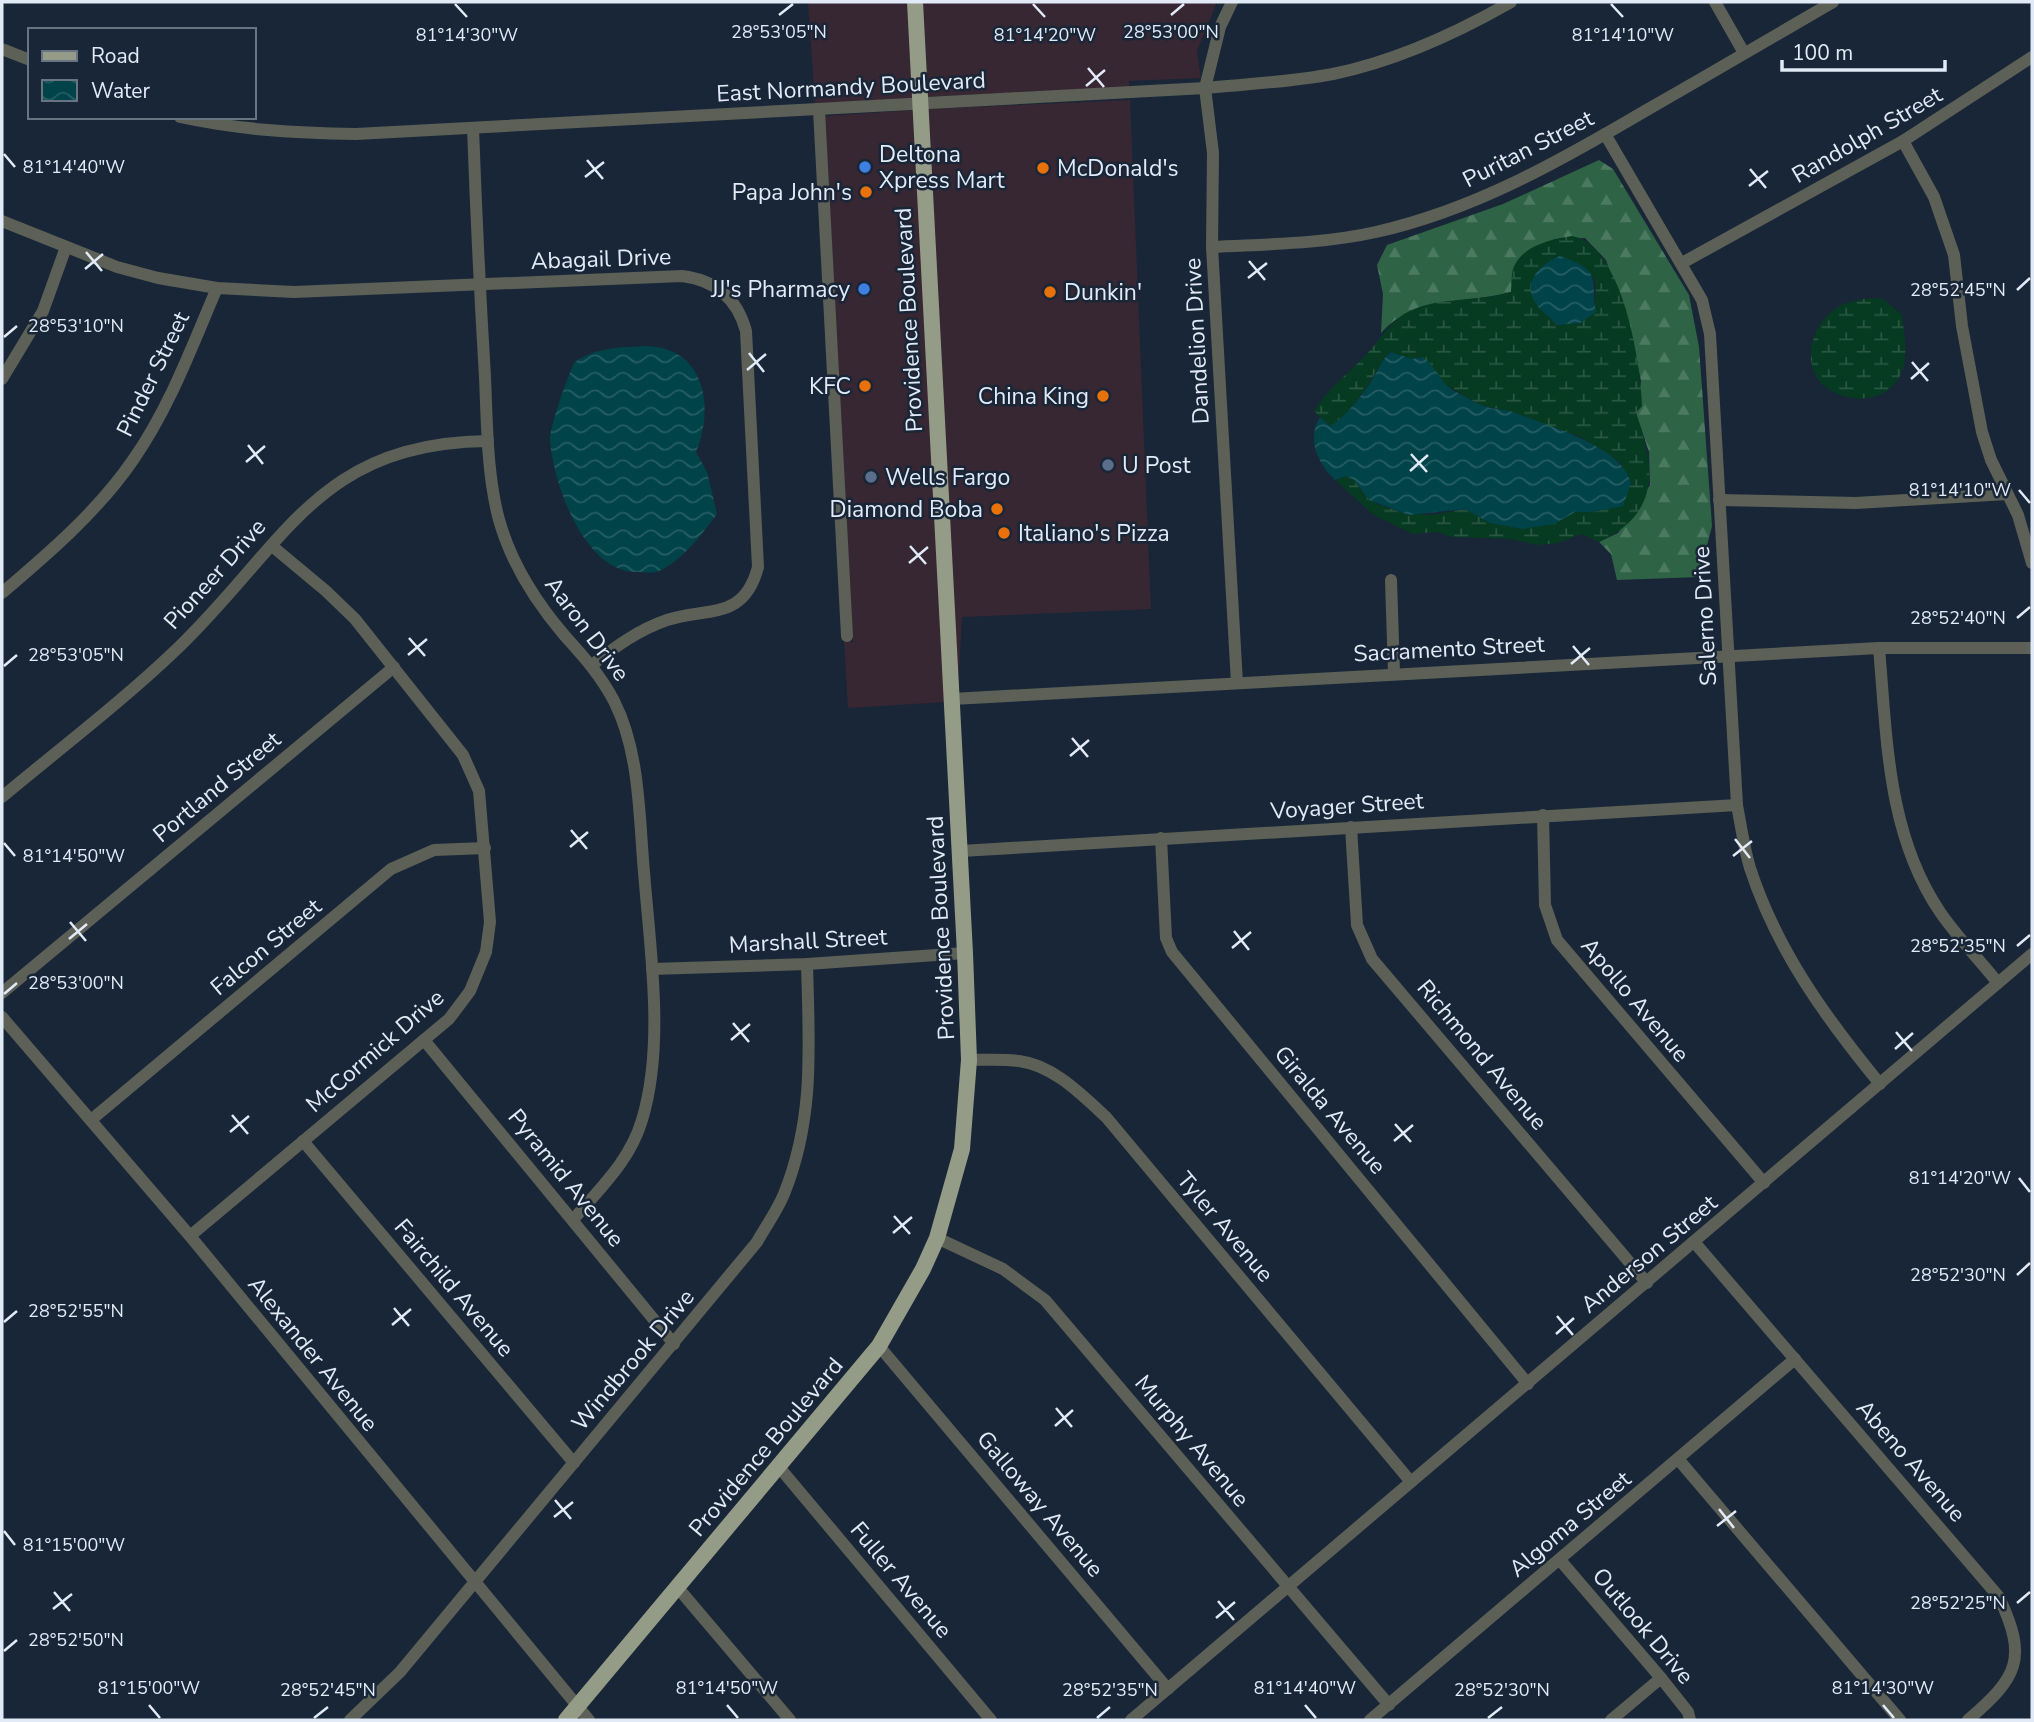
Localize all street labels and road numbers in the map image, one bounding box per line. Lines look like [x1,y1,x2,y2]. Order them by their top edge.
street label: East Normandy Boulevard [715,64,987,110]
street label: Randolph Street [1786,79,1949,191]
street label: Puritan Street [1457,102,1600,195]
street label: Providence Boulevard [888,207,930,433]
street label: Abagail Drive [530,241,672,277]
street label: Dandelion Drive [1177,257,1217,425]
street label: Pinder Street [109,305,197,442]
street label: Pioneer Drive [157,512,273,636]
street label: Salerno Drive [1686,545,1724,687]
street label: Aaron Drive [538,570,636,688]
street label: Sacramento Street [1352,628,1546,669]
street label: Portland Street [147,724,288,850]
street label: Voyager Street [1268,785,1426,827]
street label: Providence Boulevard [920,815,962,1041]
street label: Falcon Street [204,891,329,1003]
street label: Marshall Street [728,921,889,961]
street label: Apollo Avenue [1574,931,1696,1069]
street label: Richmond Avenue [1410,973,1554,1137]
street label: McCormick Drive [299,982,451,1120]
street label: Giralda Avenue [1267,1039,1393,1181]
street label: Pyramid Avenue [501,1102,631,1254]
street label: Tyler Avenue [1170,1165,1280,1289]
street label: Anderson Street [1574,1187,1724,1320]
street label: Fairchild Avenue [387,1213,521,1363]
street label: Alexander Avenue [241,1270,385,1438]
street label: Windbrook Drive [565,1283,701,1437]
street label: Providence Boulevard [682,1351,850,1543]
street label: Murphy Avenue [1128,1369,1256,1513]
street label: Abeno Avenue [1849,1393,1973,1529]
street label: Galloway Avenue [970,1424,1110,1584]
street label: Algoma Street [1502,1463,1638,1584]
street label: Fuller Avenue [843,1515,959,1645]
street label: Outlook Drive [1585,1561,1701,1691]

